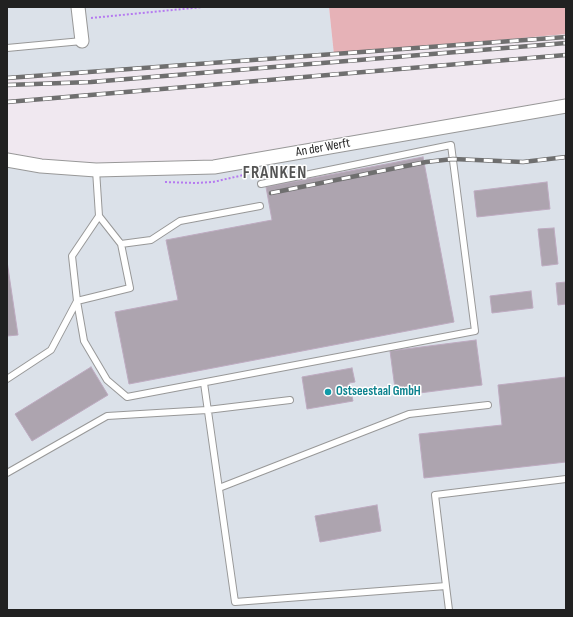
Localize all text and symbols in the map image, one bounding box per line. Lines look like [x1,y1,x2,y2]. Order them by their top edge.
street label: An der Werft [295,136,351,160]
district label: FRANKEN [243,164,307,184]
place label: Ostseestaal GmbH [336,384,421,400]
marker: Ostseestaal GmbH [323,387,333,397]

